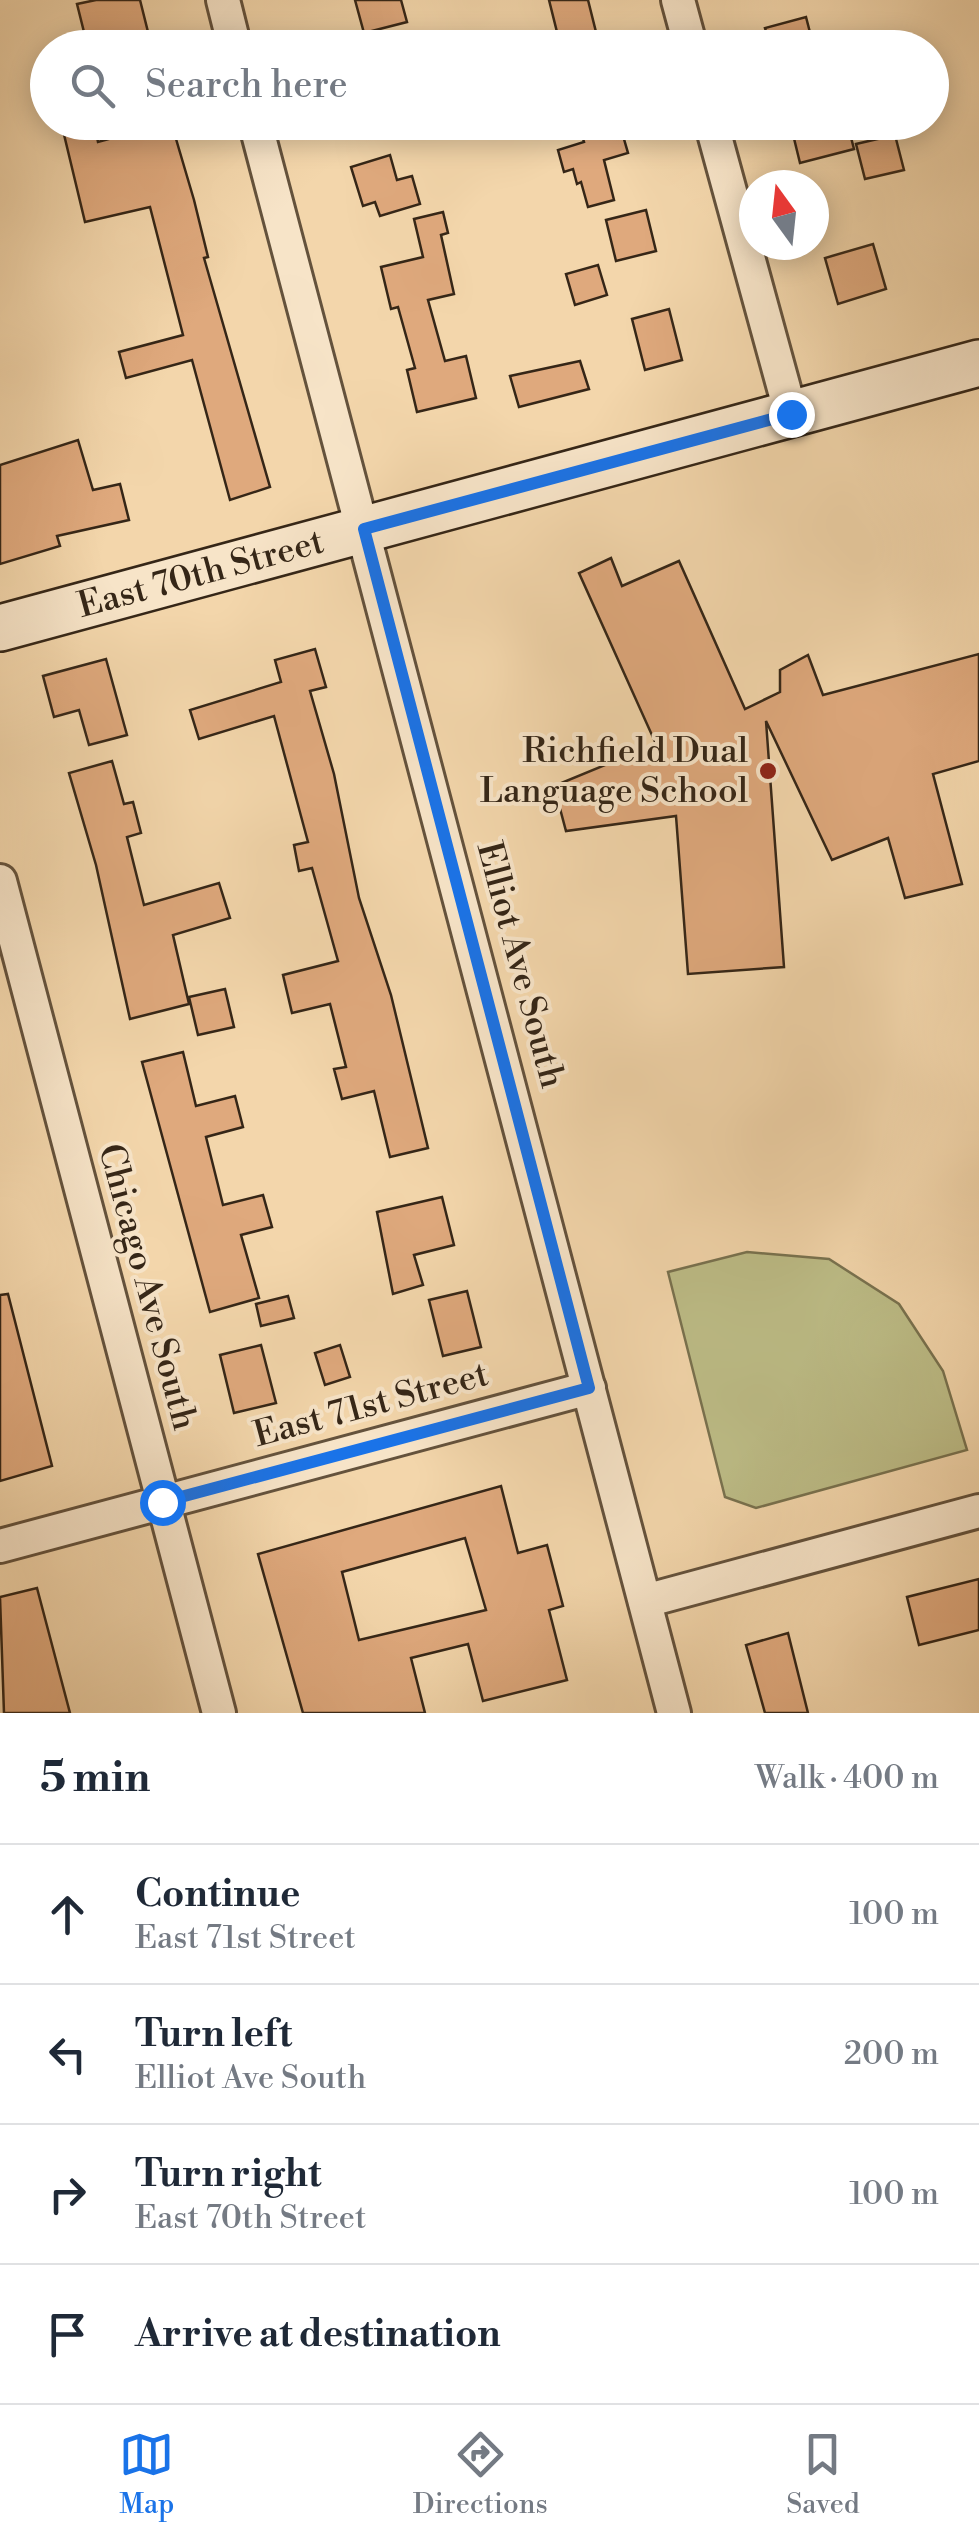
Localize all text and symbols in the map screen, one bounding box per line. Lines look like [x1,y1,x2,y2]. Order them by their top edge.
search box [30,30,949,140]
icon: search [65,58,120,113]
text: Search here [145,62,348,109]
north arrow [739,170,829,260]
route end [769,392,815,438]
street label: East 70th Street [73,520,329,627]
place label: Richfield Dual Language School [480,730,748,813]
marker: Richfield Dual Language School [757,760,779,782]
street label: Elliot Ave South [467,837,574,1093]
street label: Chicago Ave South [88,1139,206,1435]
street label: East 71st Street [249,1353,493,1457]
route start [140,1480,186,1526]
text: 5 min [40,1752,150,1805]
text: Walk · 400 m [755,1758,939,1798]
text: Continue [135,1871,300,1918]
icon: ahead [40,1887,95,1942]
text: 100 m [849,1894,939,1934]
text: East 71st Street [135,1918,356,1958]
text: Turn left [135,2011,292,2058]
icon: left [40,2027,95,2082]
text: 200 m [844,2034,939,2074]
text: Elliot Ave South [135,2058,366,2098]
text: Turn right [135,2151,321,2198]
icon: right [40,2167,95,2222]
text: 100 m [849,2174,939,2214]
text: East 70th Street [135,2198,366,2238]
icon: arrive [40,2307,95,2362]
text: Arrive at destination [135,2311,501,2358]
tab: Map [119,2427,174,2522]
tab: Directions [413,2427,548,2522]
tab: Saved [786,2427,860,2522]

